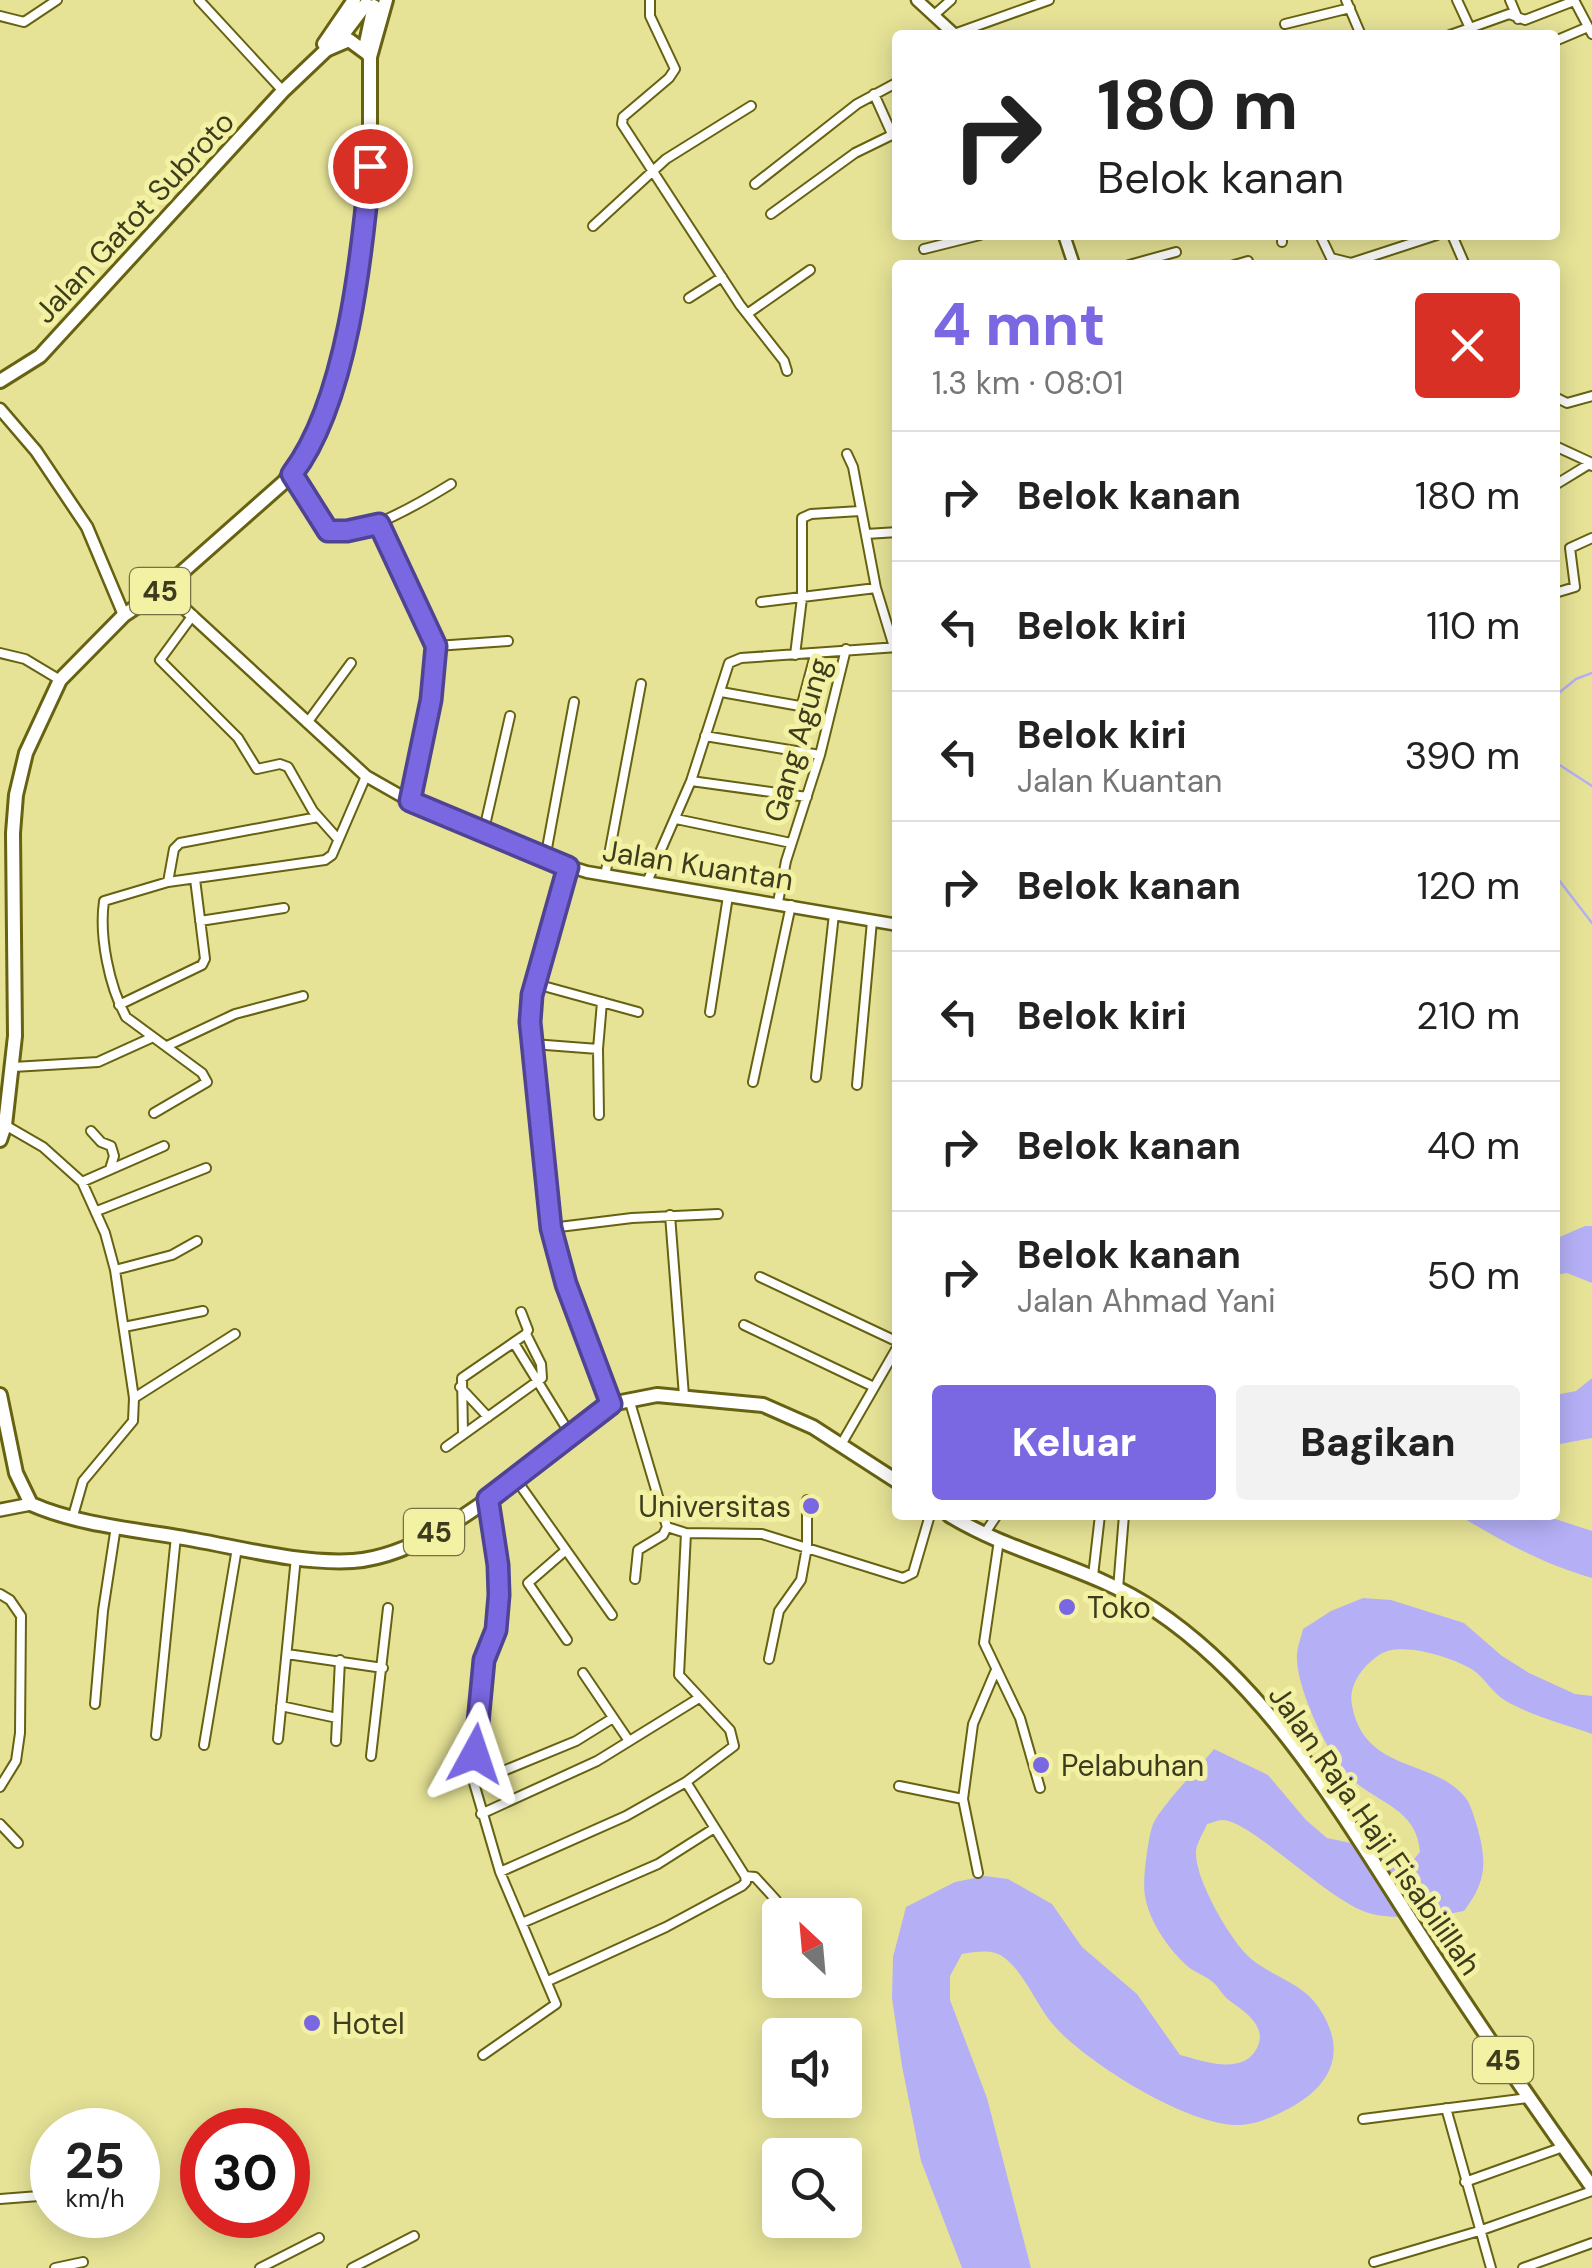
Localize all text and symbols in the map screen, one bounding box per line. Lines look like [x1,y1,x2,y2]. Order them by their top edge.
text: 180 m [1097,60,1298,151]
icon: right [932,70,1062,200]
street label: Jalan Gatot Subroto [25,103,243,331]
pin [328,124,413,209]
icon: arrive [343,139,398,194]
text: Belok kanan [1097,148,1344,207]
text: 4 mnt [932,285,1105,364]
button: close [1415,293,1520,398]
text: 1.3 km · 08:01 [932,362,1123,404]
icon: right [932,469,987,524]
text: Belok kanan [1017,471,1241,521]
text: 180 m [1415,471,1520,521]
road number: 45 [130,568,190,614]
icon: left [932,599,987,654]
text: Belok kiri [1017,601,1187,651]
text: 110 m [1426,601,1520,651]
street label: Gang Agung [755,653,839,827]
text: Belok kiri [1017,710,1187,760]
icon: left [932,729,987,784]
text: 390 m [1405,731,1520,781]
text: Jalan Kuantan [1017,760,1222,802]
street label: Jalan Kuantan [600,831,796,899]
icon: right [932,859,987,914]
text: Belok kanan [1017,861,1241,911]
text: 120 m [1417,861,1520,911]
icon: left [932,989,987,1044]
text: Belok kiri [1017,991,1187,1041]
text: 210 m [1416,991,1520,1041]
icon: right [932,1119,987,1174]
text: Belok kanan [1017,1121,1241,1171]
text: 40 m [1427,1121,1520,1171]
text: Belok kanan [1017,1230,1241,1280]
icon: right [932,1249,987,1304]
text: 50 m [1427,1251,1520,1301]
text: Jalan Ahmad Yani [1017,1280,1276,1322]
button: Keluar [932,1385,1216,1500]
button: Bagikan [1236,1385,1520,1500]
place label: Universitas [638,1487,791,1526]
marker: Universitas [800,1495,822,1517]
road number: 45 [404,1509,464,1555]
place label: Toko [1087,1588,1151,1627]
marker: Toko [1056,1596,1078,1618]
street label: Jalan Raja Haji Fisabilillah [1260,1677,1490,1983]
position arrow [423,1702,527,1806]
place label: Pelabuhan [1061,1746,1204,1785]
marker: Pelabuhan [1030,1754,1052,1776]
north arrow [762,1898,862,1998]
map controls [762,1898,862,2238]
place label: Hotel [332,2004,405,2043]
marker: Hotel [301,2012,323,2034]
button: sound [762,2018,862,2118]
road number: 45 [1473,2037,1533,2083]
speed limit sign: 30 [180,2108,310,2238]
text: 25 [65,2128,125,2194]
button: search [762,2138,862,2238]
text: km/h [65,2182,125,2215]

